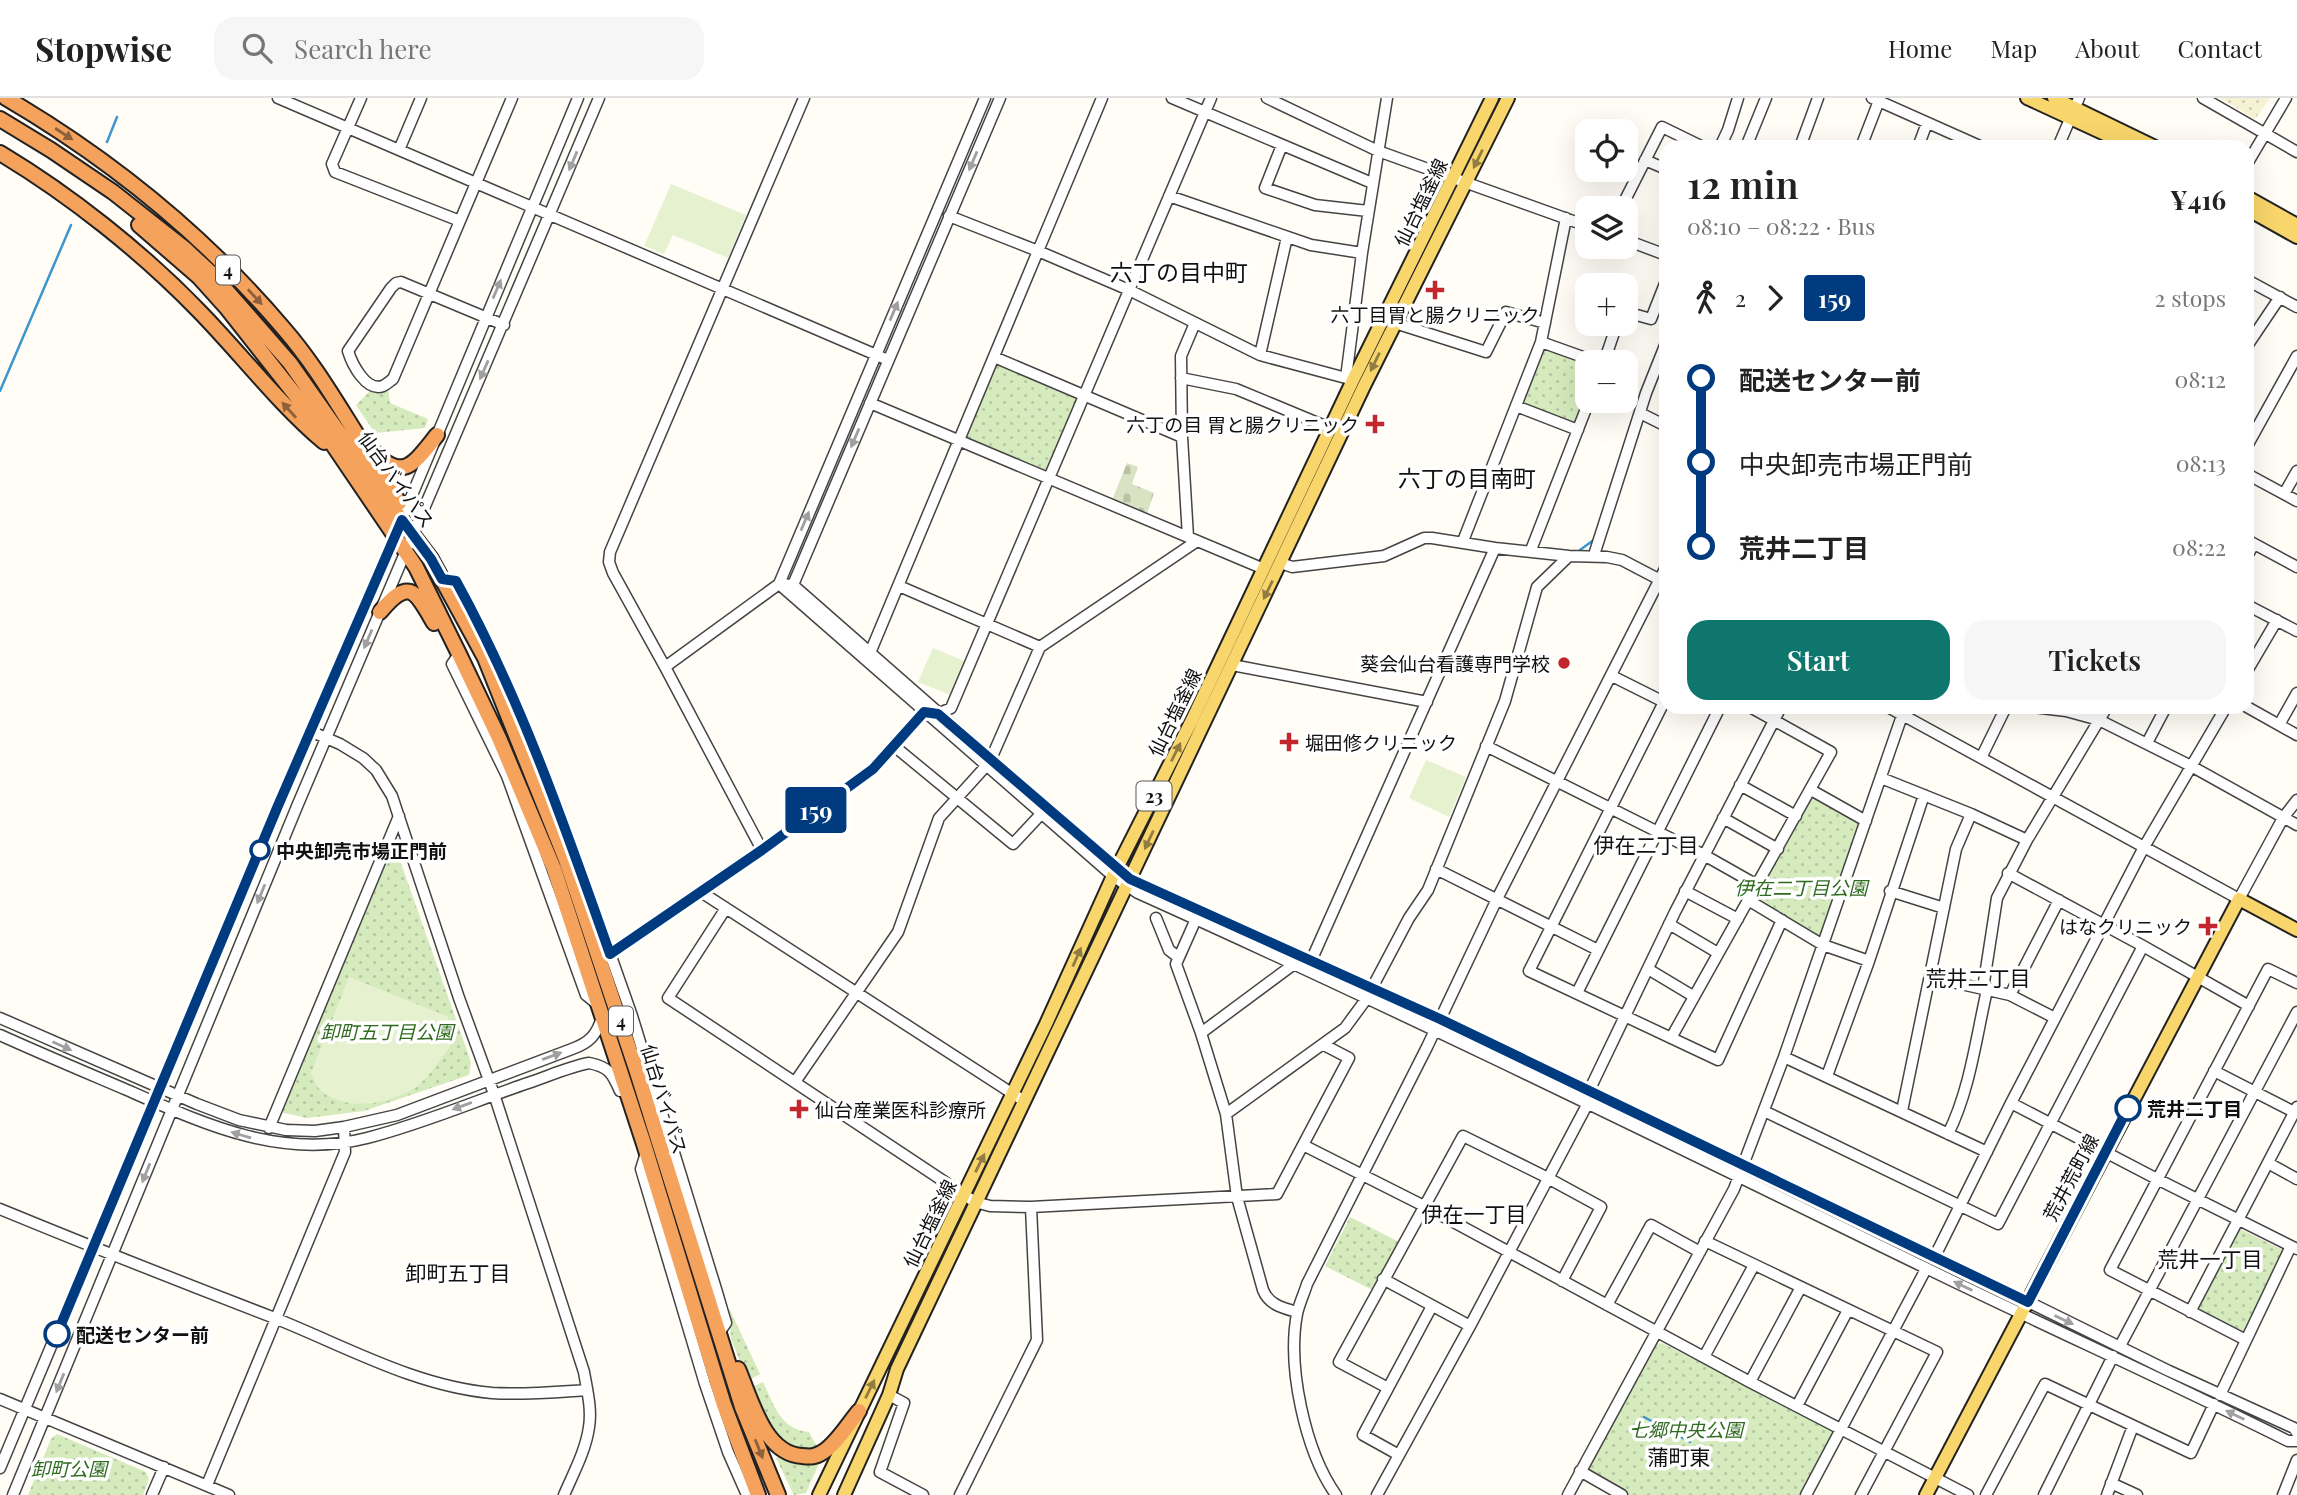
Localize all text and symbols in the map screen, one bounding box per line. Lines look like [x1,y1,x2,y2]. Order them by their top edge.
search box [214,17,704,80]
text: Stopwise [35,26,172,70]
icon: search [238,29,276,67]
text: Search here [294,31,432,66]
text: Home [1888,32,1952,64]
text: Map [1990,32,2037,64]
text: About [2075,32,2139,64]
text: Contact [2177,32,2262,64]
map controls [1575,119,1638,413]
button: locate [1575,119,1638,182]
one-way arrow [55,127,73,141]
one-way arrow [1473,149,1484,169]
one-way arrow [567,151,578,172]
one-way arrow [967,151,979,171]
street label: 仙台塩釜線 [1387,154,1453,250]
text: 12 min [1687,158,1799,209]
text: ¥416 [2170,182,2226,217]
button: layers [1575,196,1638,259]
text: 08:10 – 08:22 · Bus [1687,210,1875,241]
road number: 4 [216,256,240,285]
district label: 六丁の目中町 [1110,256,1248,287]
button: + [1575,273,1638,336]
one-way arrow [491,279,503,299]
icon: walk [1687,279,1725,317]
icon: forward [1756,279,1794,317]
marker: 六丁目胃と腸クリニック [1425,280,1445,300]
text: 2 [1735,282,1746,313]
text: 159 [1818,282,1851,314]
text: 2 stops [2155,282,2226,313]
one-way arrow [247,288,263,305]
one-way arrow [889,301,900,322]
place label: 六丁目胃と腸クリニック [1330,301,1540,327]
button: − [1575,350,1638,413]
one-way arrow [1370,352,1381,372]
one-way arrow [478,360,490,380]
text: 配送センター前 [1739,362,1921,397]
text: 08:12 [2175,363,2226,394]
one-way arrow [282,402,298,419]
place label: 六丁の目 胃と腸クリニック [1126,411,1359,437]
marker: 六丁の目 胃と腸クリニック [1365,414,1385,434]
street label: 仙台バイパス [353,425,441,533]
one-way arrow [849,427,860,448]
text: 中央卸売市場正門前 [1739,446,1973,481]
text: 08:13 [2176,447,2226,478]
district label: 六丁の目南町 [1398,462,1536,493]
one-way arrow [800,510,811,531]
text: 荒井二丁目 [1739,530,1869,565]
text: 08:22 [2172,531,2226,562]
one-way arrow [1262,580,1274,600]
button: Start [1687,620,1950,700]
button: Tickets [1964,620,2226,700]
one-way arrow [363,629,374,650]
place label: 葵会仙台看護専門学校 [1360,650,1550,676]
marker: 葵会仙台看護専門学校 [1556,655,1572,671]
street label: 仙台塩釜線 [1141,664,1207,760]
place label: 堀田修クリニック [1305,729,1457,755]
marker: 堀田修クリニック [1279,732,1299,752]
one-way arrow [1170,742,1181,762]
road number: 23 [1136,782,1172,810]
line badge: 159 [776,787,856,833]
text: 159 [799,794,833,826]
one-way arrow [1143,829,1154,850]
district label: 伊在二丁目 [1594,830,1699,858]
place label: 中央卸売市場正門前 [276,837,447,863]
marker: 中央卸売市場正門前 [250,840,270,860]
park label: 伊在二丁目公園 [1734,874,1870,900]
one-way arrow [255,884,267,904]
place label: はなクリニック [2059,913,2192,939]
marker: はなクリニック [2198,916,2218,936]
one-way arrow [1071,947,1083,967]
district label: 荒井二丁目 [1926,963,2031,991]
road number: 4 [609,1006,633,1036]
park label: 卸町五丁目公園 [320,1018,456,1044]
one-way arrow [52,1040,72,1052]
street label: 仙台バイパス [636,1041,694,1157]
one-way arrow [542,1051,563,1062]
marker: 荒井二丁目 [2115,1095,2141,1121]
place label: 荒井二丁目 [2147,1095,2242,1121]
place label: 仙台産業医科診療所 [815,1096,986,1122]
marker: 仙台産業医科診療所 [789,1099,809,1119]
one-way arrow [452,1100,473,1111]
one-way arrow [230,1129,252,1140]
street label: 荒井荒町線 [2036,1129,2104,1225]
one-way arrow [974,1153,985,1173]
one-way arrow [141,1163,152,1184]
street label: 仙台塩釜線 [896,1175,962,1271]
district label: 伊在一丁目 [1422,1199,1527,1227]
district label: 荒井一丁目 [2158,1244,2263,1272]
district label: 卸町五丁目 [406,1258,511,1286]
one-way arrow [1953,1281,1973,1292]
one-way arrow [2053,1314,2074,1325]
marker: 配送センター前 [44,1321,70,1347]
place label: 配送センター前 [76,1321,209,1347]
one-way arrow [54,1373,65,1394]
one-way arrow [864,1379,875,1399]
one-way arrow [2225,1409,2245,1420]
park label: 七郷中央公園 [1629,1416,1746,1442]
one-way arrow [754,1439,765,1460]
district label: 蒲町東 [1648,1442,1711,1470]
park label: 卸町公園 [31,1455,110,1481]

